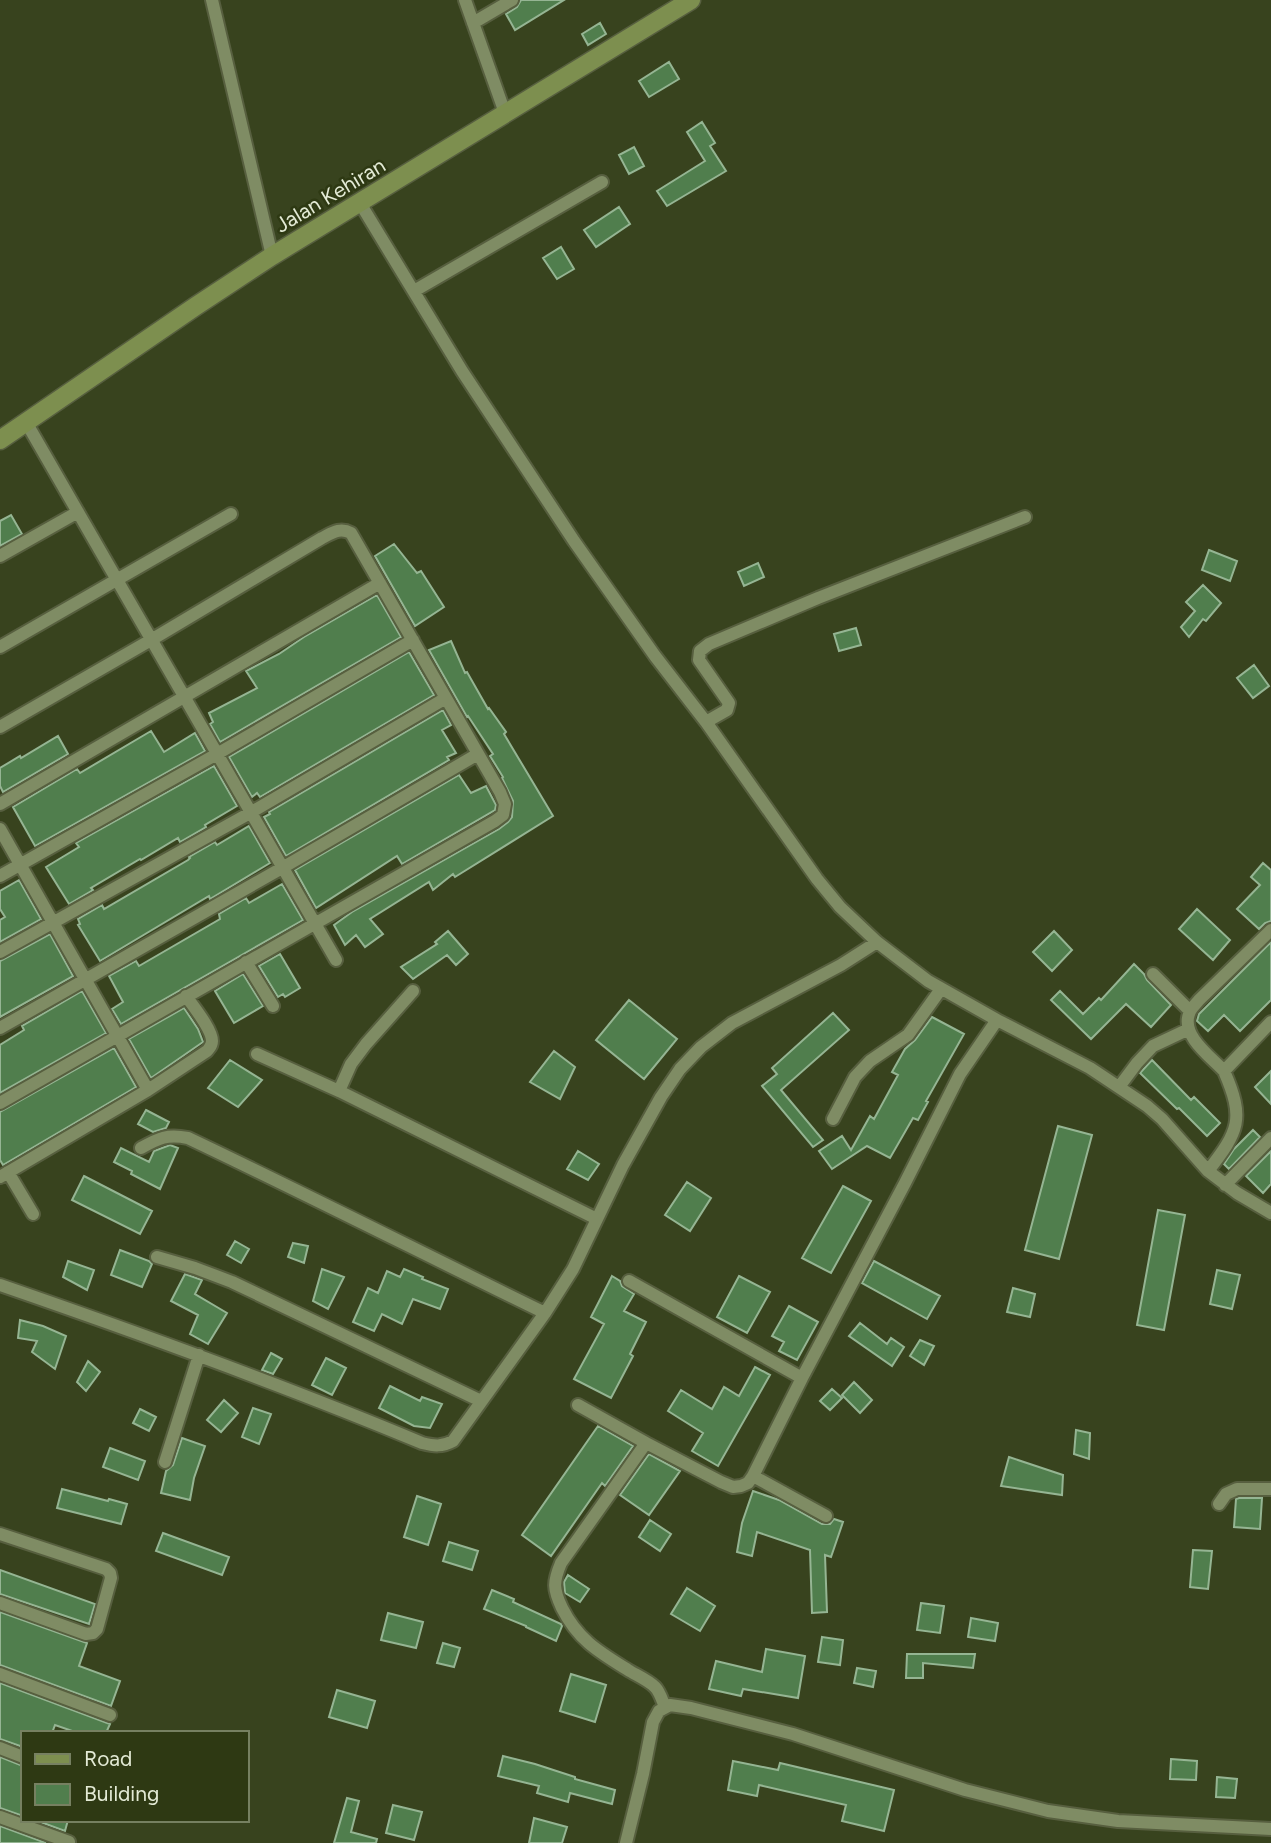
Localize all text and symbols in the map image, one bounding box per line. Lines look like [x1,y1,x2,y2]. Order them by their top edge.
street label: Jalan Kehiran [270,152,390,238]
legend [21,1731,248,1822]
text: Road [84,1746,132,1771]
text: Building [84,1781,159,1806]

